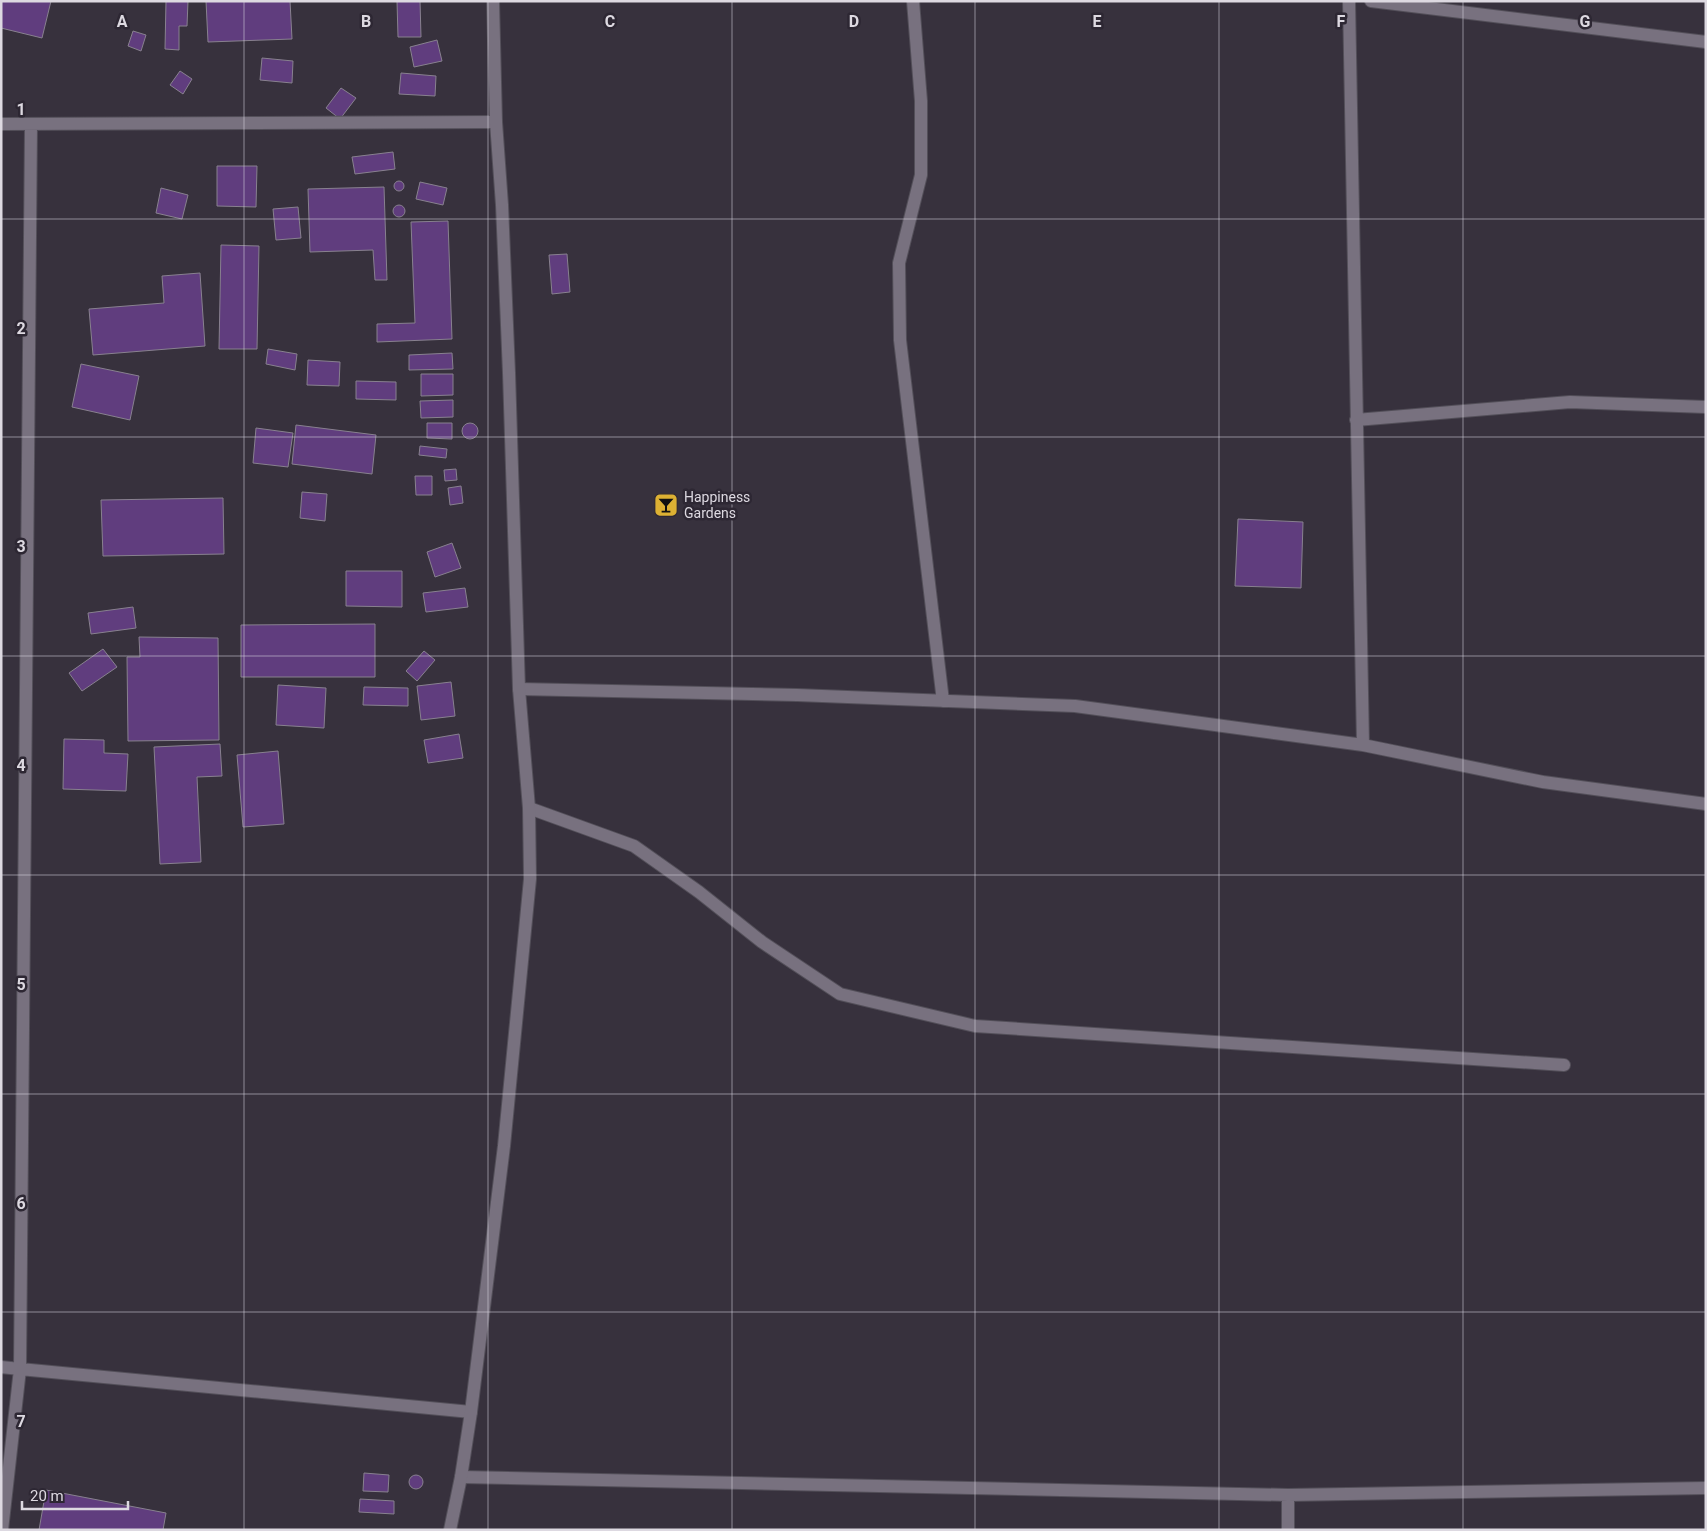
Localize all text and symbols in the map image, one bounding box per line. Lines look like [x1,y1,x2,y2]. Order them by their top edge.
text: A [117,12,128,31]
text: B [361,12,371,31]
text: C [605,12,615,31]
text: D [849,12,859,31]
text: E [1093,12,1102,31]
text: F [1337,12,1346,31]
text: G [1580,12,1591,31]
text: 1 [16,100,26,119]
text: 2 [16,319,26,338]
place label: Happiness Gardens [684,489,750,521]
bar icon: Happiness Gardens [653,492,679,518]
text: 3 [16,537,26,556]
text: 4 [16,756,26,775]
text: 5 [16,975,26,994]
text: 6 [16,1194,26,1213]
text: 7 [16,1412,26,1431]
scale bar [22,1478,129,1510]
text: 20 m [30,1487,64,1505]

